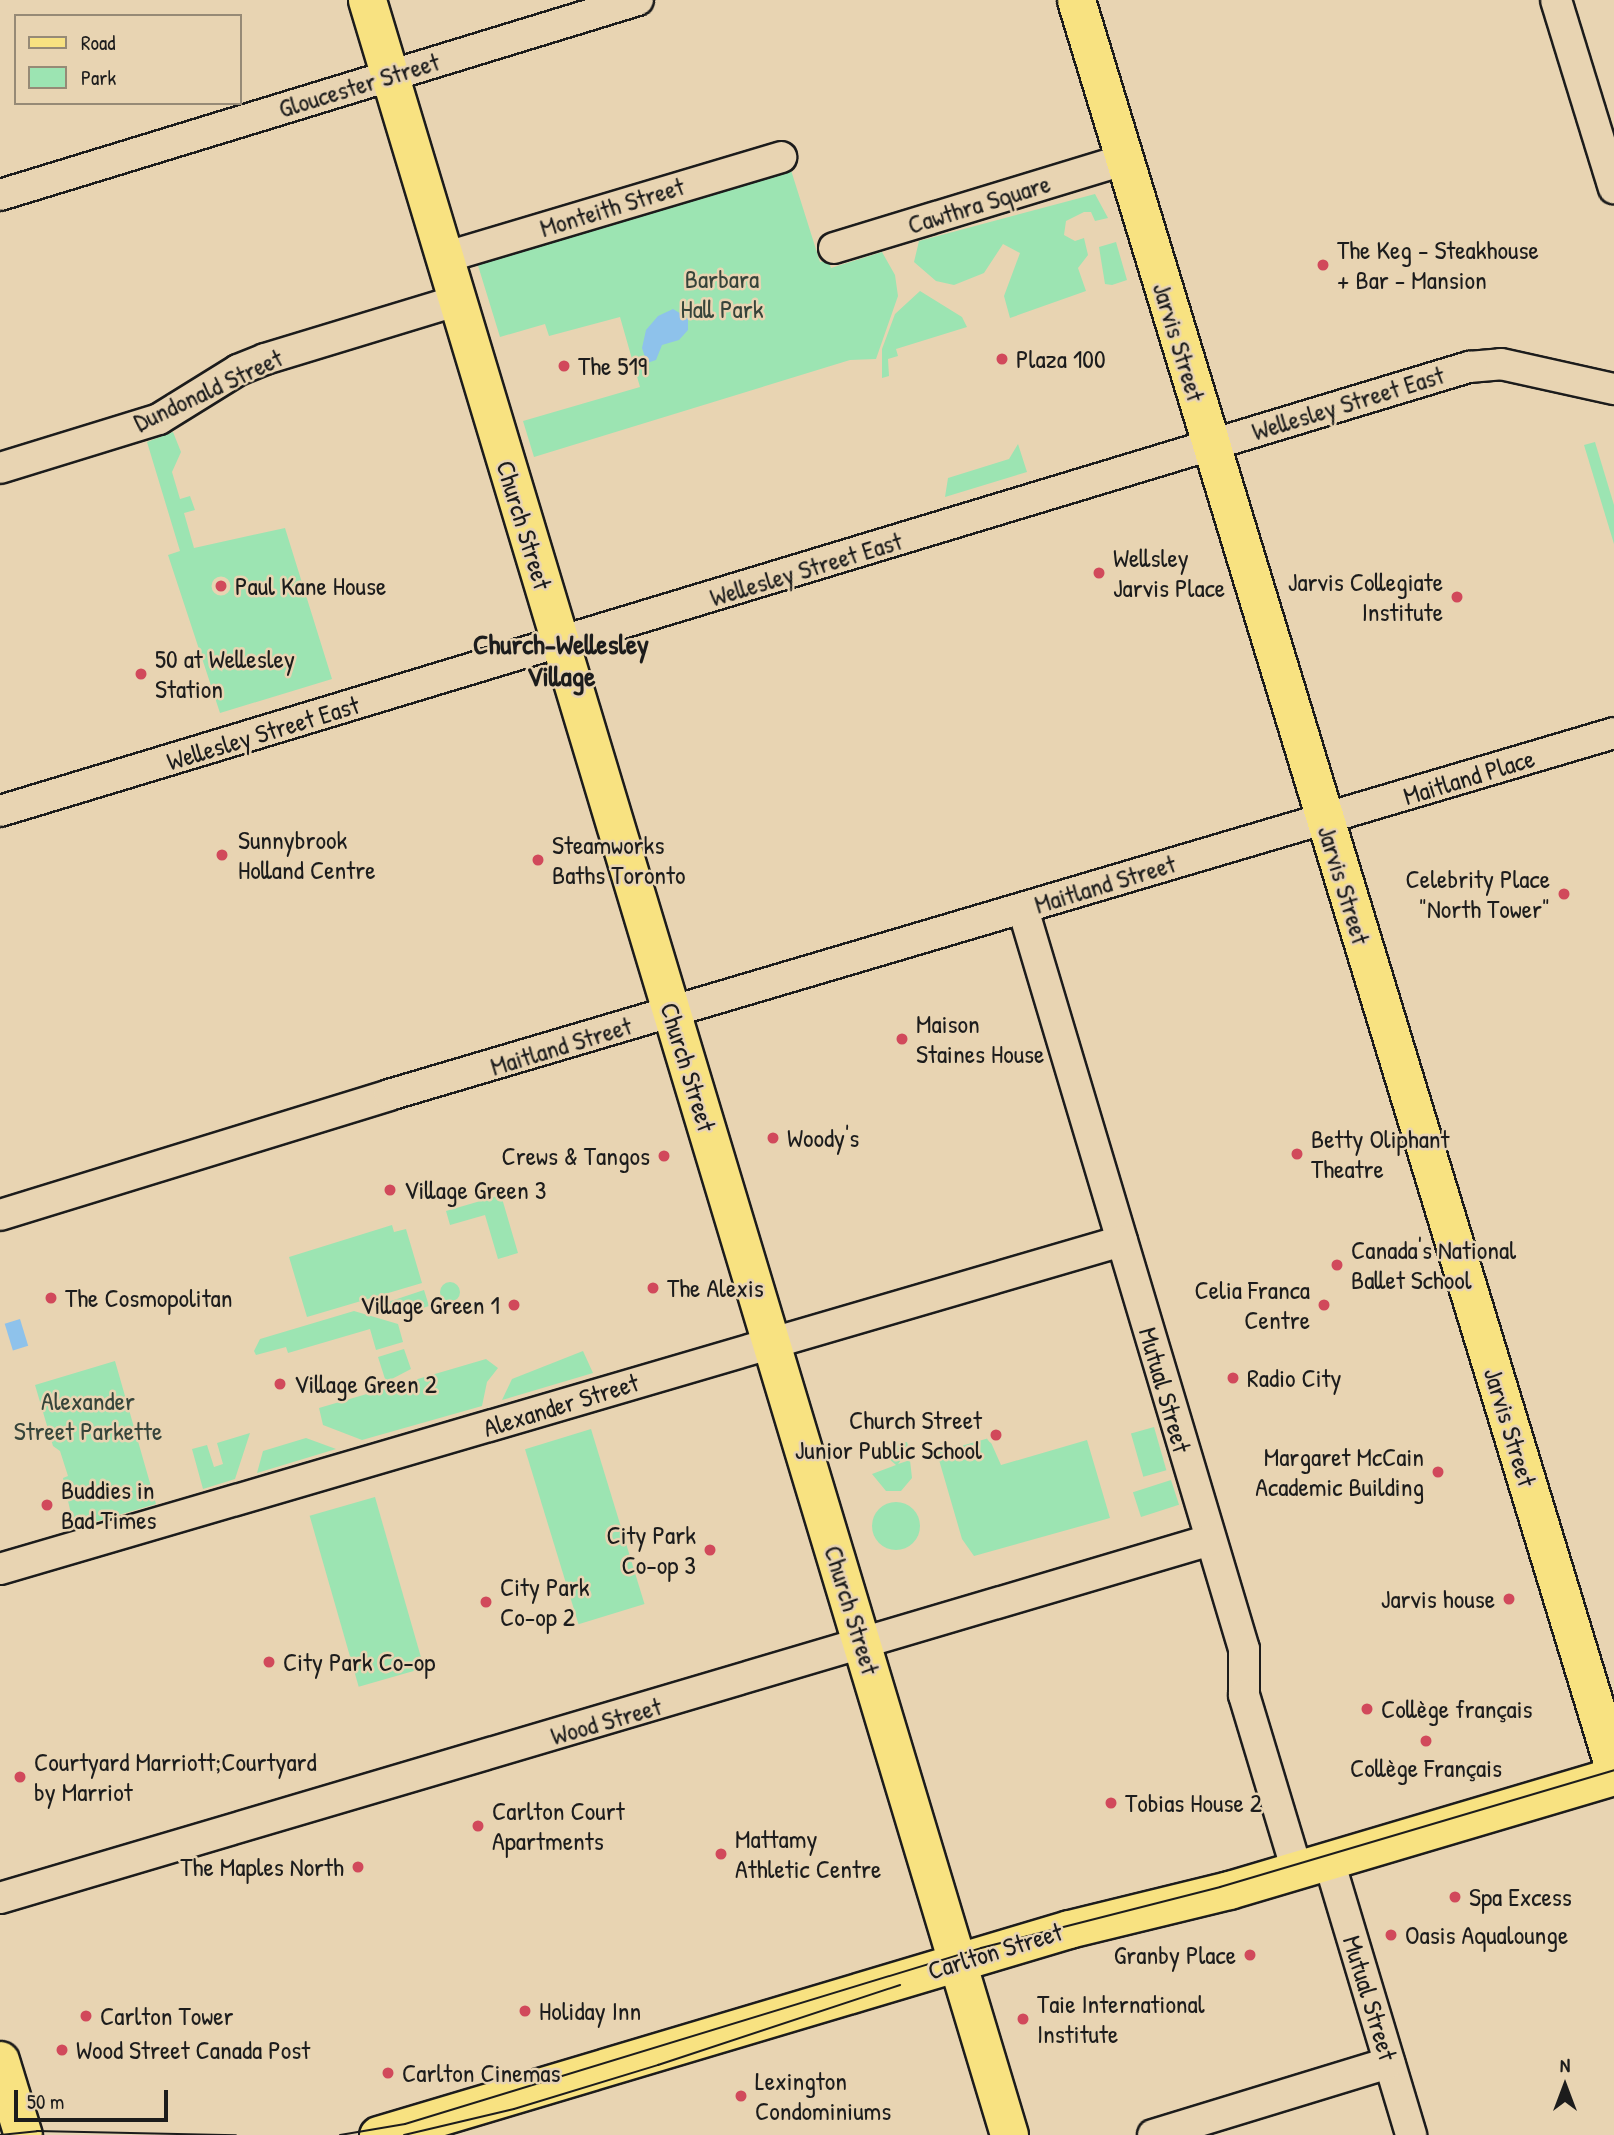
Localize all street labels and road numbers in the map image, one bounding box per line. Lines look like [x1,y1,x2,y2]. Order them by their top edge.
street label: Gloucester Street [275,46,443,124]
street label: Cawthra Square [904,168,1054,240]
street label: Monteith Street [536,170,688,244]
street label: Jarvis Street [1146,279,1212,405]
street label: Dundonald Street [129,342,287,438]
street label: Wellesley Street East [1248,359,1448,447]
street label: Church Street [490,457,558,593]
street label: Wellesley Street East [706,525,906,613]
street label: Wellesley Street East [163,689,363,777]
street label: Maitland Place [1400,742,1538,812]
street label: Jarvis Street [1311,822,1377,948]
street label: Maitland Street [1031,848,1179,920]
street label: Church Street [654,999,722,1135]
street label: Maitland Street [487,1010,635,1082]
street label: Mutual Street [1132,1324,1198,1456]
street label: Jarvis Street [1477,1364,1543,1490]
street label: Alexander Street [480,1367,642,1443]
street label: Church Street [818,1542,886,1678]
street label: Wood Street [547,1690,665,1752]
street label: Carlton Street [924,1916,1066,1986]
street label: Mutual Street [1336,1932,1404,2064]

